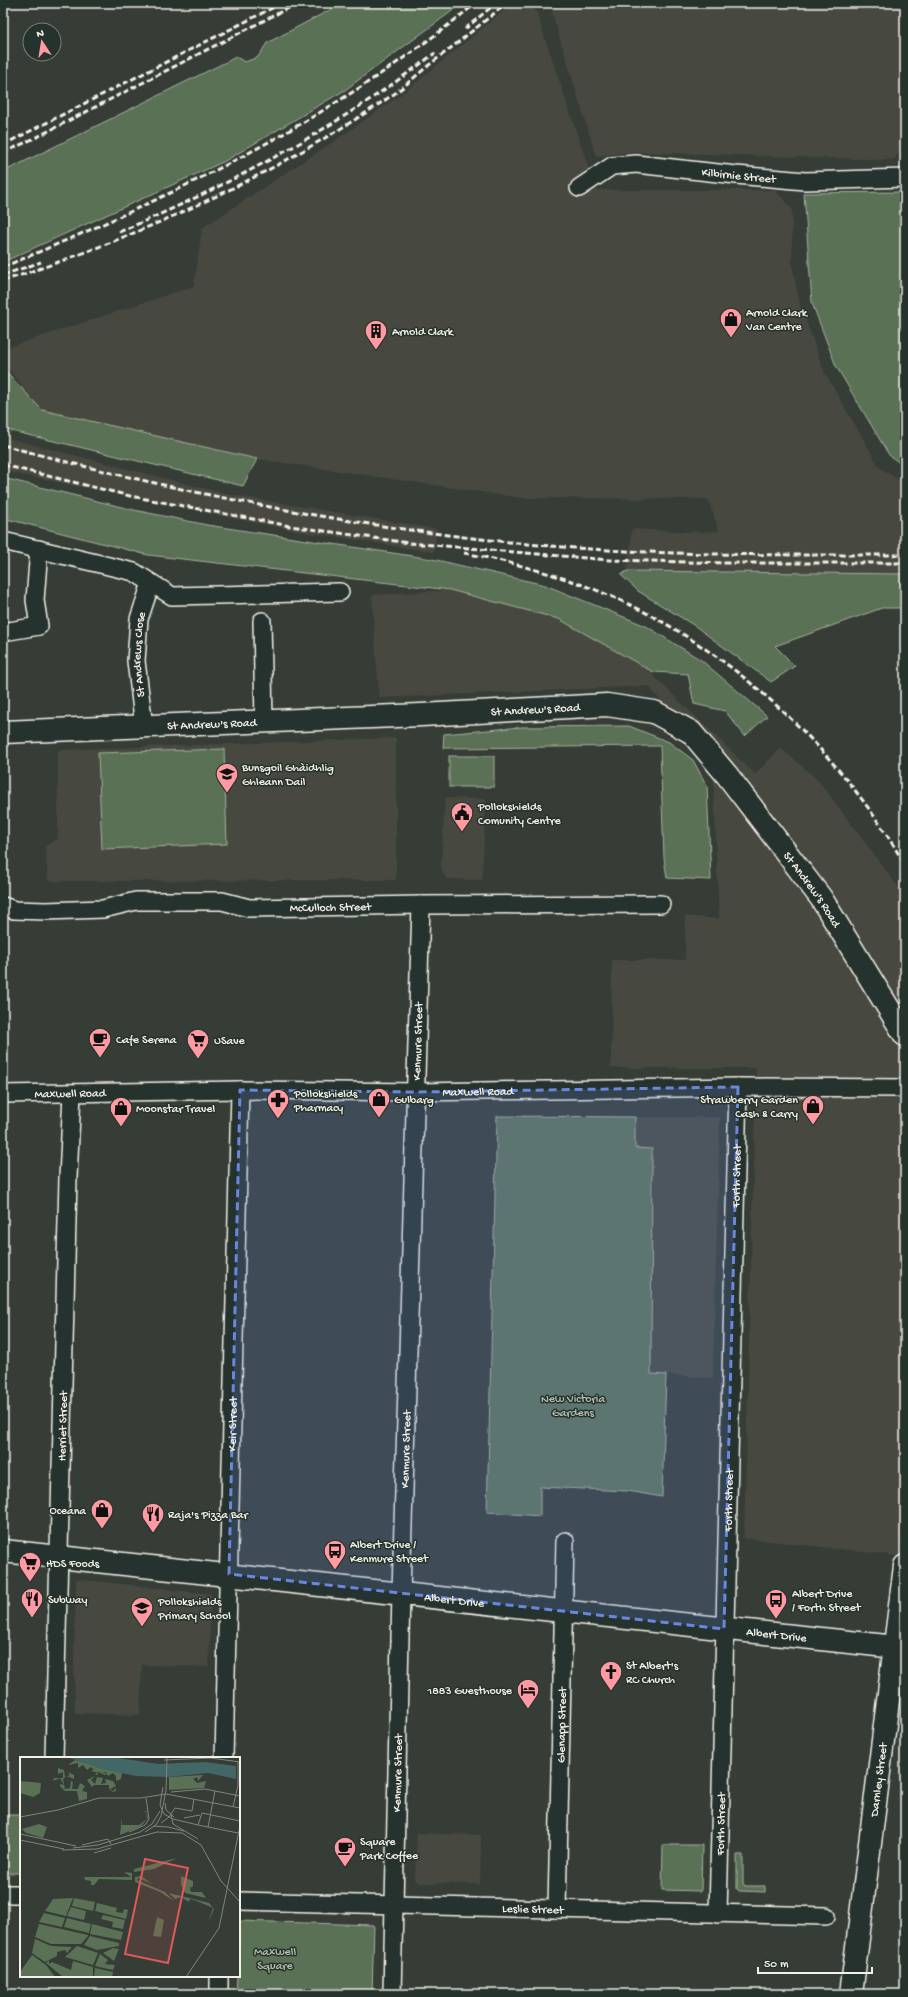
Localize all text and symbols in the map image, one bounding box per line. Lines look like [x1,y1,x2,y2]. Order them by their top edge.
north arrow [22,22,62,62]
text: N [36,28,45,41]
street label: Kilbirnie Street [701,166,777,188]
shop icon: Arnold Clark Van Centre [718,306,744,339]
place label: Arnold Clark Van Centre [745,307,809,335]
building icon: Arnold Clark [363,318,389,351]
place label: Arnold Clark [392,326,455,340]
street label: St Andrews Close [131,610,150,698]
street label: St Andrew's Road [491,701,582,720]
street label: St Andrew's Road [167,717,258,734]
school or university icon: Bunsgoil Ghàidhlig Ghleann Dail [214,761,240,794]
place label: Bunsgoil Ghàidhlig Ghleann Dail [241,762,334,790]
public building icon: Pollokshields Comunity Centre [449,800,475,833]
place label: Pollokshields Comunity Centre [477,801,561,829]
street label: St Andrew's Road [779,850,843,931]
street label: McCulloch Street [290,901,372,916]
street label: Kenmure Street [411,1001,427,1081]
cafe icon: Cafe Serena [87,1026,113,1059]
supermarket icon: USave [185,1027,211,1060]
place label: Cafe Serena [116,1034,177,1048]
place label: USave [214,1035,245,1049]
street label: Maxwell Road [442,1085,515,1101]
shop icon: Gulbarg [366,1086,392,1119]
street label: Maxwell Road [34,1087,107,1102]
pharmacy icon: Pollokshields Pharmacy [265,1087,291,1120]
place label: Pollokshields Pharmacy [293,1088,358,1116]
shop icon: Strawberry Garden Cash & Carry [800,1093,826,1126]
place label: Gulbarg [394,1094,434,1108]
place label: Strawberry Garden Cash & Carry [700,1094,798,1122]
shop icon: Moonstar Travel [108,1095,134,1128]
place label: Moonstar Travel [136,1103,216,1117]
street label: Forth Street [730,1144,746,1209]
street label: Herriet Street [56,1390,72,1461]
park label: New Victoria Gardens [541,1393,605,1421]
street label: Keir Street [226,1396,242,1452]
street label: Kenmure Street [399,1409,415,1488]
street label: Forth Street [722,1467,738,1533]
shop icon: Oceana [89,1497,115,1530]
restaurant icon: Raja's Pizza Bar [140,1501,166,1534]
place label: Oceana [49,1505,86,1519]
place label: Raja's Pizza Bar [168,1509,250,1523]
bus stop icon: Albert Drive / Kenmure Street [322,1538,348,1571]
place label: Albert Drive / Kenmure Street [350,1539,429,1567]
supermarket icon: HDS Foods [17,1550,43,1583]
place label: HDS Foods [46,1558,100,1572]
restaurant icon: Subway [19,1586,45,1619]
bus stop icon: Albert Drive / Forth Street [763,1587,789,1620]
place label: Albert Drive / Forth Street [792,1588,862,1616]
street label: Albert Drive [423,1591,486,1612]
place label: Subway [48,1594,87,1608]
school or university icon: Pollokshields Primary School [129,1595,155,1628]
place label: Pollokshields Primary School [157,1596,231,1624]
street label: Albert Drive [746,1626,808,1646]
church icon: St Albert's RC Church [598,1659,624,1692]
place label: St Albert's RC Church [626,1660,679,1688]
hotel icon: 1883 Guesthouse [515,1677,541,1710]
place label: 1883 Guesthouse [426,1685,513,1699]
street label: Glenapp Street [555,1686,571,1763]
street label: Kenmure Street [391,1733,407,1812]
street label: Darnley Street [868,1741,892,1819]
inset map [20,1757,240,1977]
street label: Forth Street [714,1791,730,1857]
cafe icon: Square Park Coffee [332,1835,358,1868]
place label: Square Park Coffee [359,1836,419,1864]
street label: Leslie Street [502,1903,565,1918]
park label: Maxwell Square [254,1946,296,1974]
scale bar [758,1949,872,1975]
text: 50 m [764,1958,789,1972]

